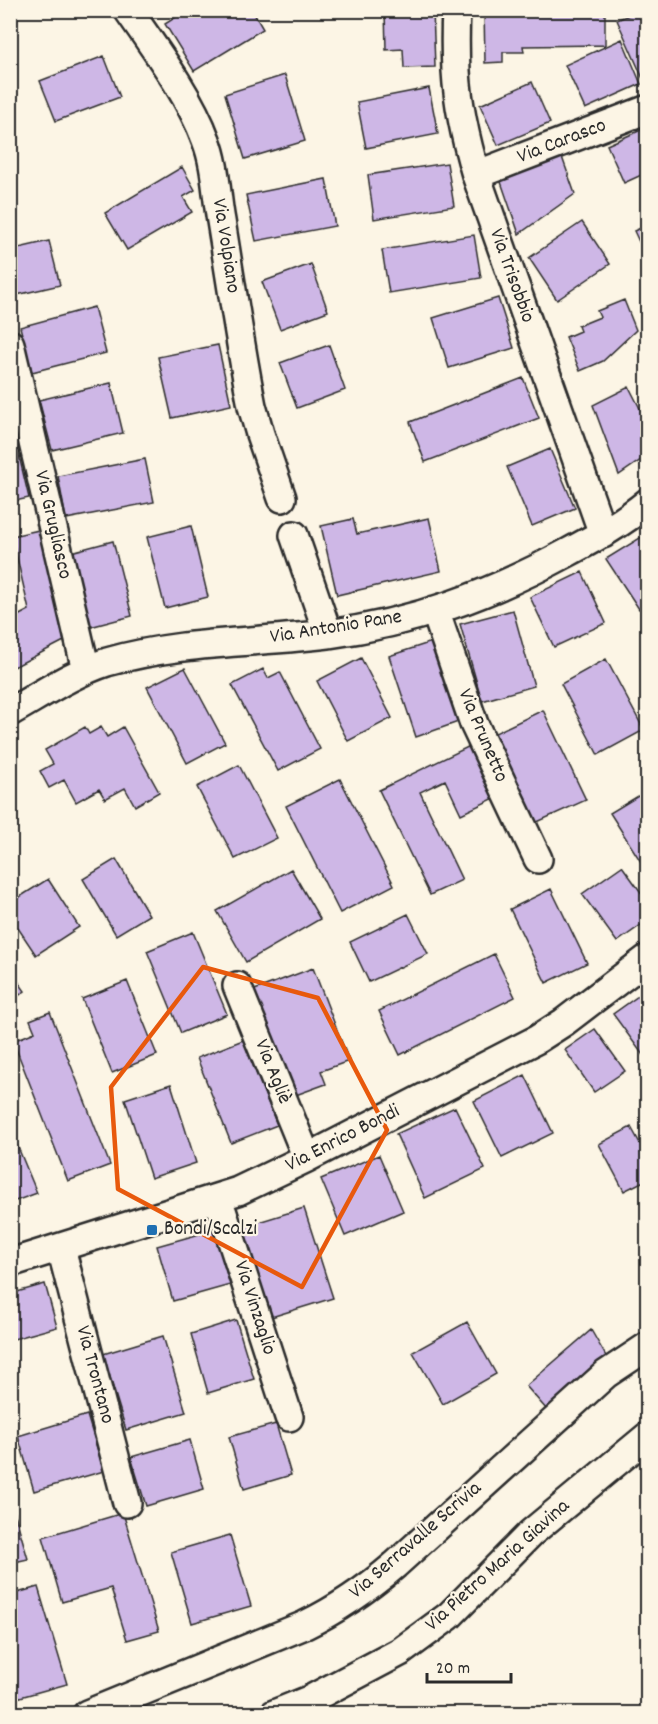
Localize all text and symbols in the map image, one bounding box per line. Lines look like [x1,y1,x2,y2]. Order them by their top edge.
street label: Via Carasco [513,111,611,173]
street label: Via Volpiano [203,197,247,295]
street label: Via Trisobbio [480,225,542,327]
street label: Via Grugliasco [25,468,79,582]
street label: Via Antonio Pane [268,603,404,653]
street label: Via Prunetto [449,685,515,787]
street label: Via Agliè [246,1035,298,1109]
street label: Via Enrico Bondi [281,1097,406,1181]
place label: Bondi/Scalzi [164,1215,257,1245]
marker: Bondi/Scalzi [145,1223,159,1237]
street label: Via Vinzaglio [225,1257,283,1359]
street label: Via Trontano [67,1323,121,1427]
street label: Via Serravalle Scrivia [343,1474,490,1607]
street label: Via Pietro Maria Giavina [419,1492,578,1639]
scale bar [427,1646,511,1684]
text: 20 m [436,1657,470,1682]

